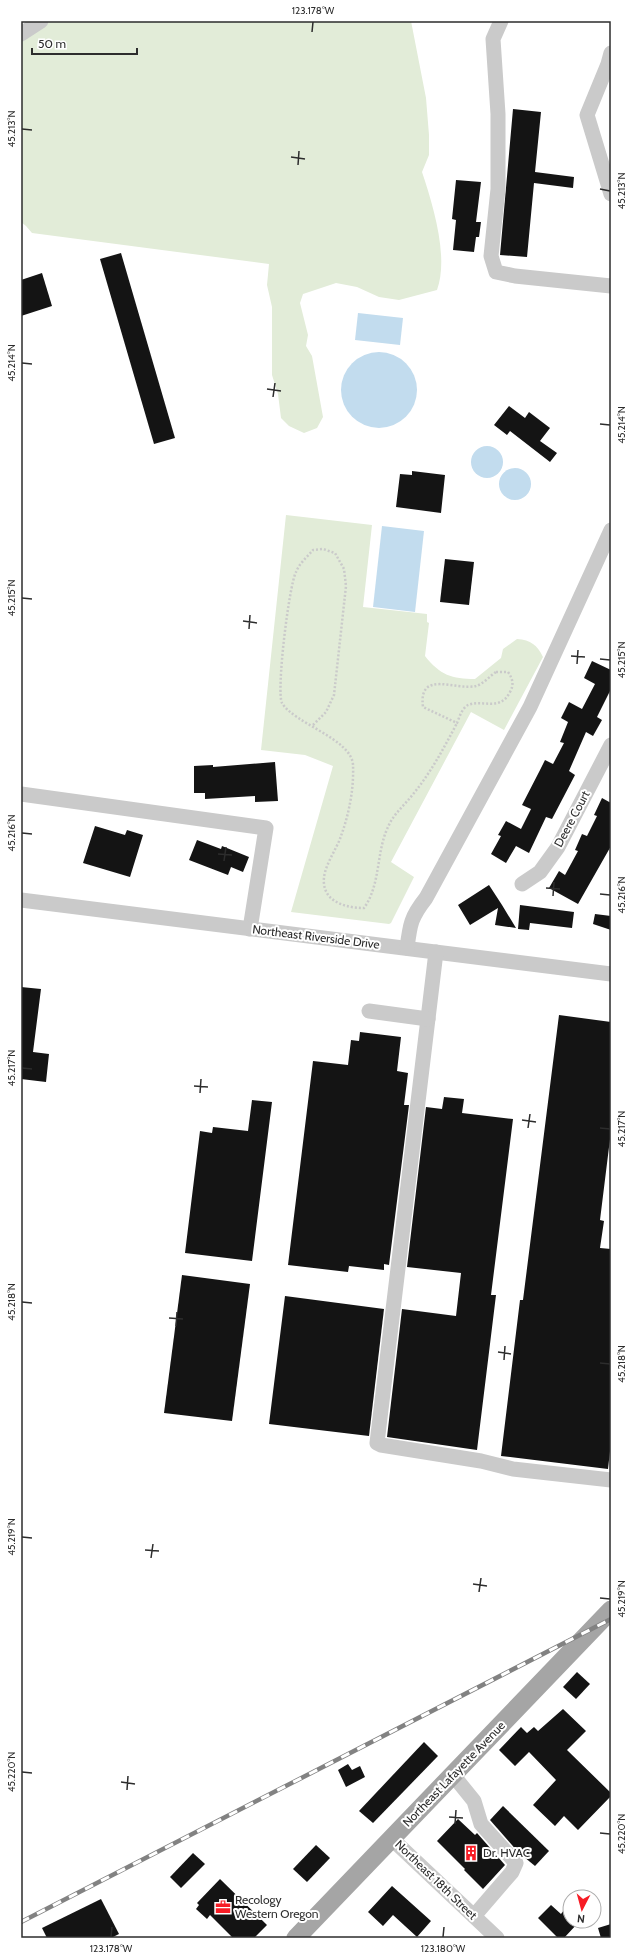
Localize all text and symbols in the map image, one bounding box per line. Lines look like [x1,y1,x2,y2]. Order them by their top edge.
text: 123.178°W [292,4,335,17]
scale bar [32,30,137,56]
text: 50 m [38,36,66,51]
text: 45.213°N [5,110,18,148]
text: 45.213°N [615,172,628,210]
text: 45.214°N [5,344,18,382]
text: 45.214°N [615,406,628,444]
text: 45.215°N [5,579,18,617]
text: 45.215°N [615,641,628,679]
street label: Deere Court [551,788,593,849]
text: 45.216°N [5,814,18,852]
text: 45.216°N [615,876,628,914]
street label: Northeast Riverside Drive [252,921,381,952]
text: 45.217°N [5,1050,18,1086]
text: 45.217°N [615,1111,628,1147]
text: 45.218°N [5,1283,18,1321]
text: 45.218°N [615,1345,628,1383]
text: 45.219°N [5,1518,18,1556]
text: 45.219°N [615,1580,628,1618]
street label: Northeast Lafayette Avenue [399,1718,508,1830]
text: 45.220°N [5,1752,18,1792]
text: 45.220°N [615,1814,628,1854]
street label: Northeast 18th Street [392,1837,480,1923]
building icon: Dr. HVAC [462,1844,480,1862]
place label: Dr. HVAC [483,1845,530,1860]
north arrow [562,1889,602,1929]
place label: Recology Western Oregon [235,1892,319,1921]
office icon: Recology Western Oregon [214,1898,232,1916]
text: N [576,1912,586,1926]
text: 123.178°W [90,1942,133,1955]
text: 123.180°W [421,1942,466,1955]

